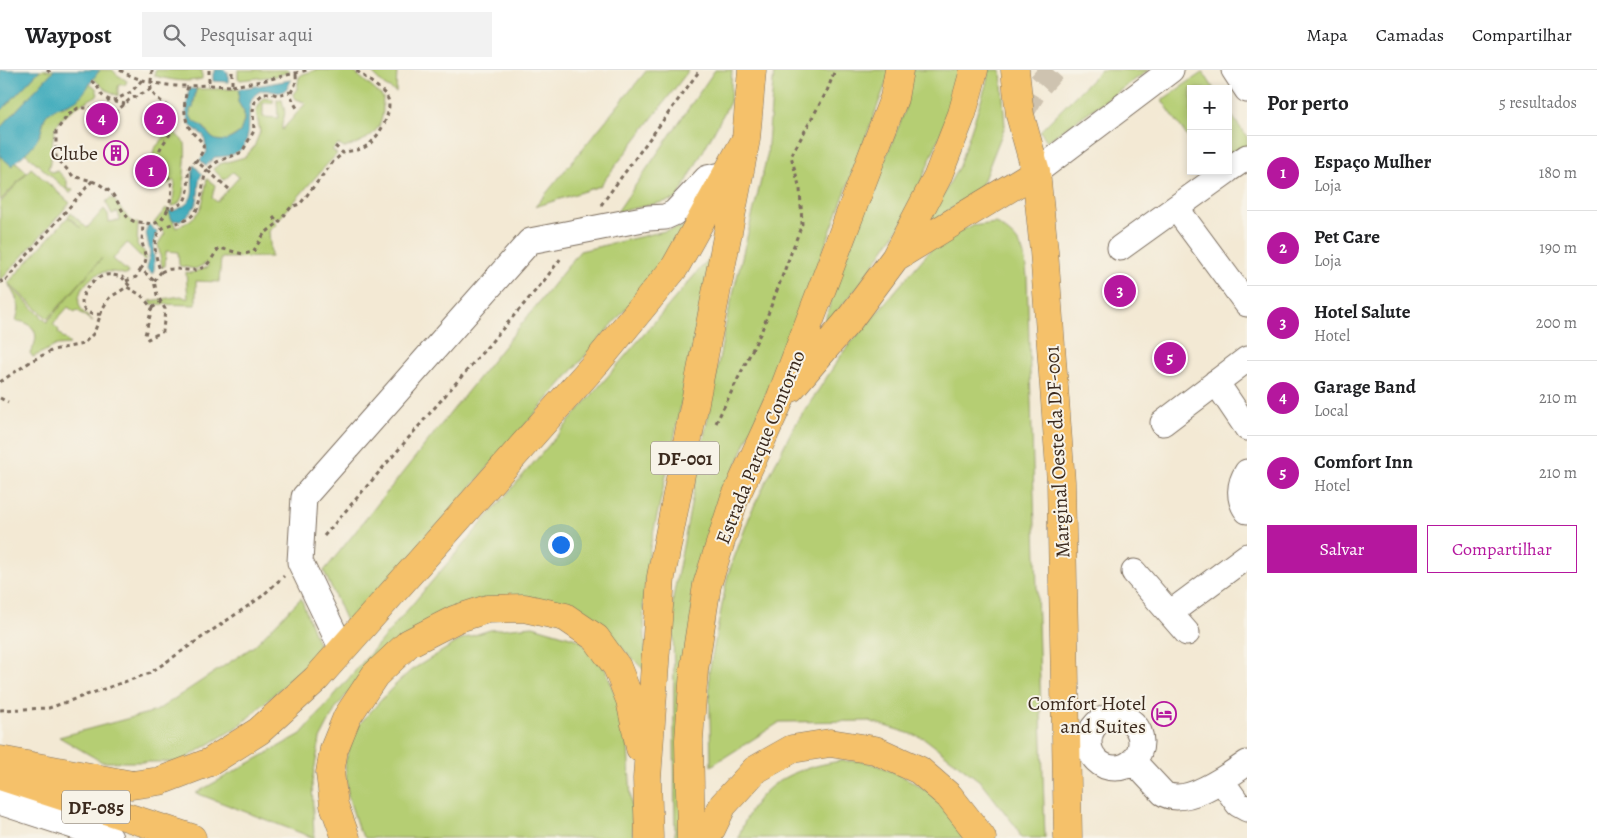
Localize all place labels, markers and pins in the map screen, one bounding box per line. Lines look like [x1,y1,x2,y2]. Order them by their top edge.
pin: 4 [86,100,118,138]
pin: 2 [144,100,176,138]
place label: Clube [51,140,98,167]
building icon: Clube [103,140,129,166]
pin: 1 [135,152,167,190]
pin: 3 [1104,272,1136,310]
pin: 5 [1154,339,1186,377]
place label: Comfort Hotel and Suites [1028,690,1146,740]
hotel icon: Comfort Hotel and Suites [1151,701,1177,727]

